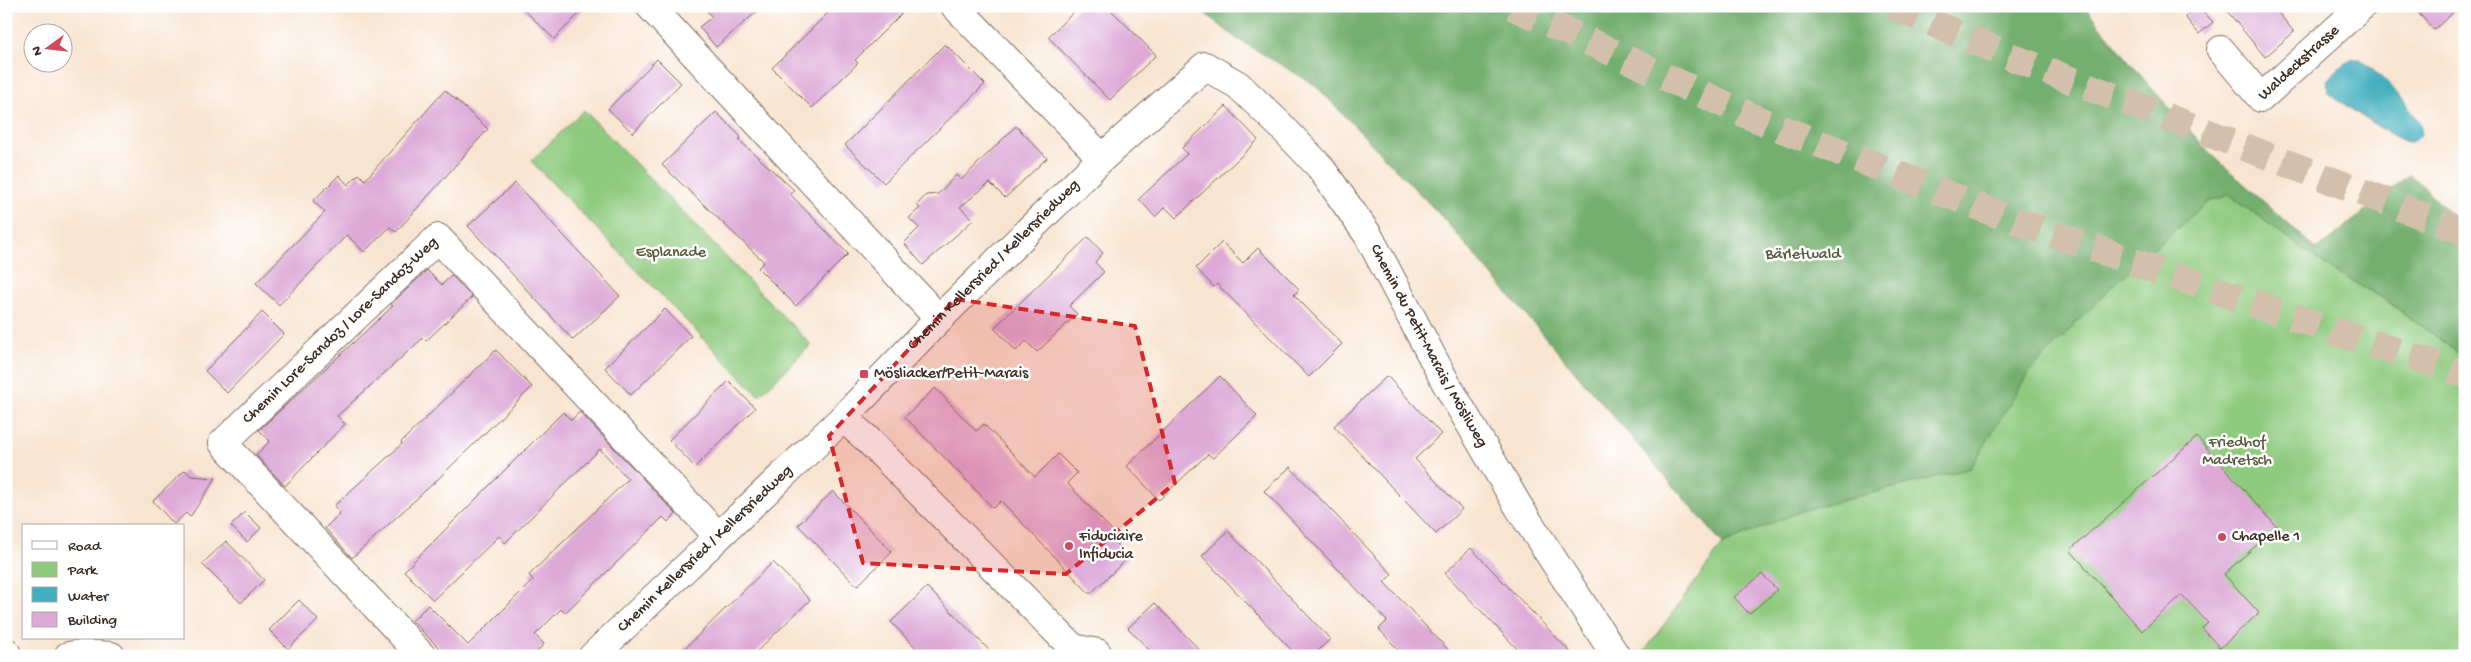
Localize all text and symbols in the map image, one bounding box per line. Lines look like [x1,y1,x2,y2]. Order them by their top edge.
street label: Waldeckstrasse [2255,21,2344,105]
north arrow [22,22,72,72]
text: N [28,44,47,57]
street label: Chemin Kellersried / Kellersriedweg [904,176,1084,355]
street label: Chemin Lore-Sandoz / Lore-Sandoz-Weg [239,233,442,428]
street label: Chemin du Petit-Marais / Mösliweg [1365,241,1491,451]
park label: Esplanade [636,244,707,263]
park label: Bärletwald [1764,246,1842,265]
place label: Mösliacker/Petit-Marais [874,365,1029,384]
marker: Mösliacker/Petit-Marais [858,368,870,380]
park label: Friedhof Madretsch [2202,434,2272,471]
street label: Chemin Kellersried / Kellersriedweg [614,461,797,637]
legend [22,524,185,640]
place label: Fiduciaire Infiducia [1078,528,1143,565]
place label: Chapelle 1 [2232,528,2300,547]
marker: Chapelle 1 [2216,531,2228,543]
text: Road [68,538,102,556]
marker: Fiduciaire Infiducia [1063,540,1075,552]
text: Park [67,562,98,580]
text: Water [68,588,110,606]
text: Building [67,612,117,630]

